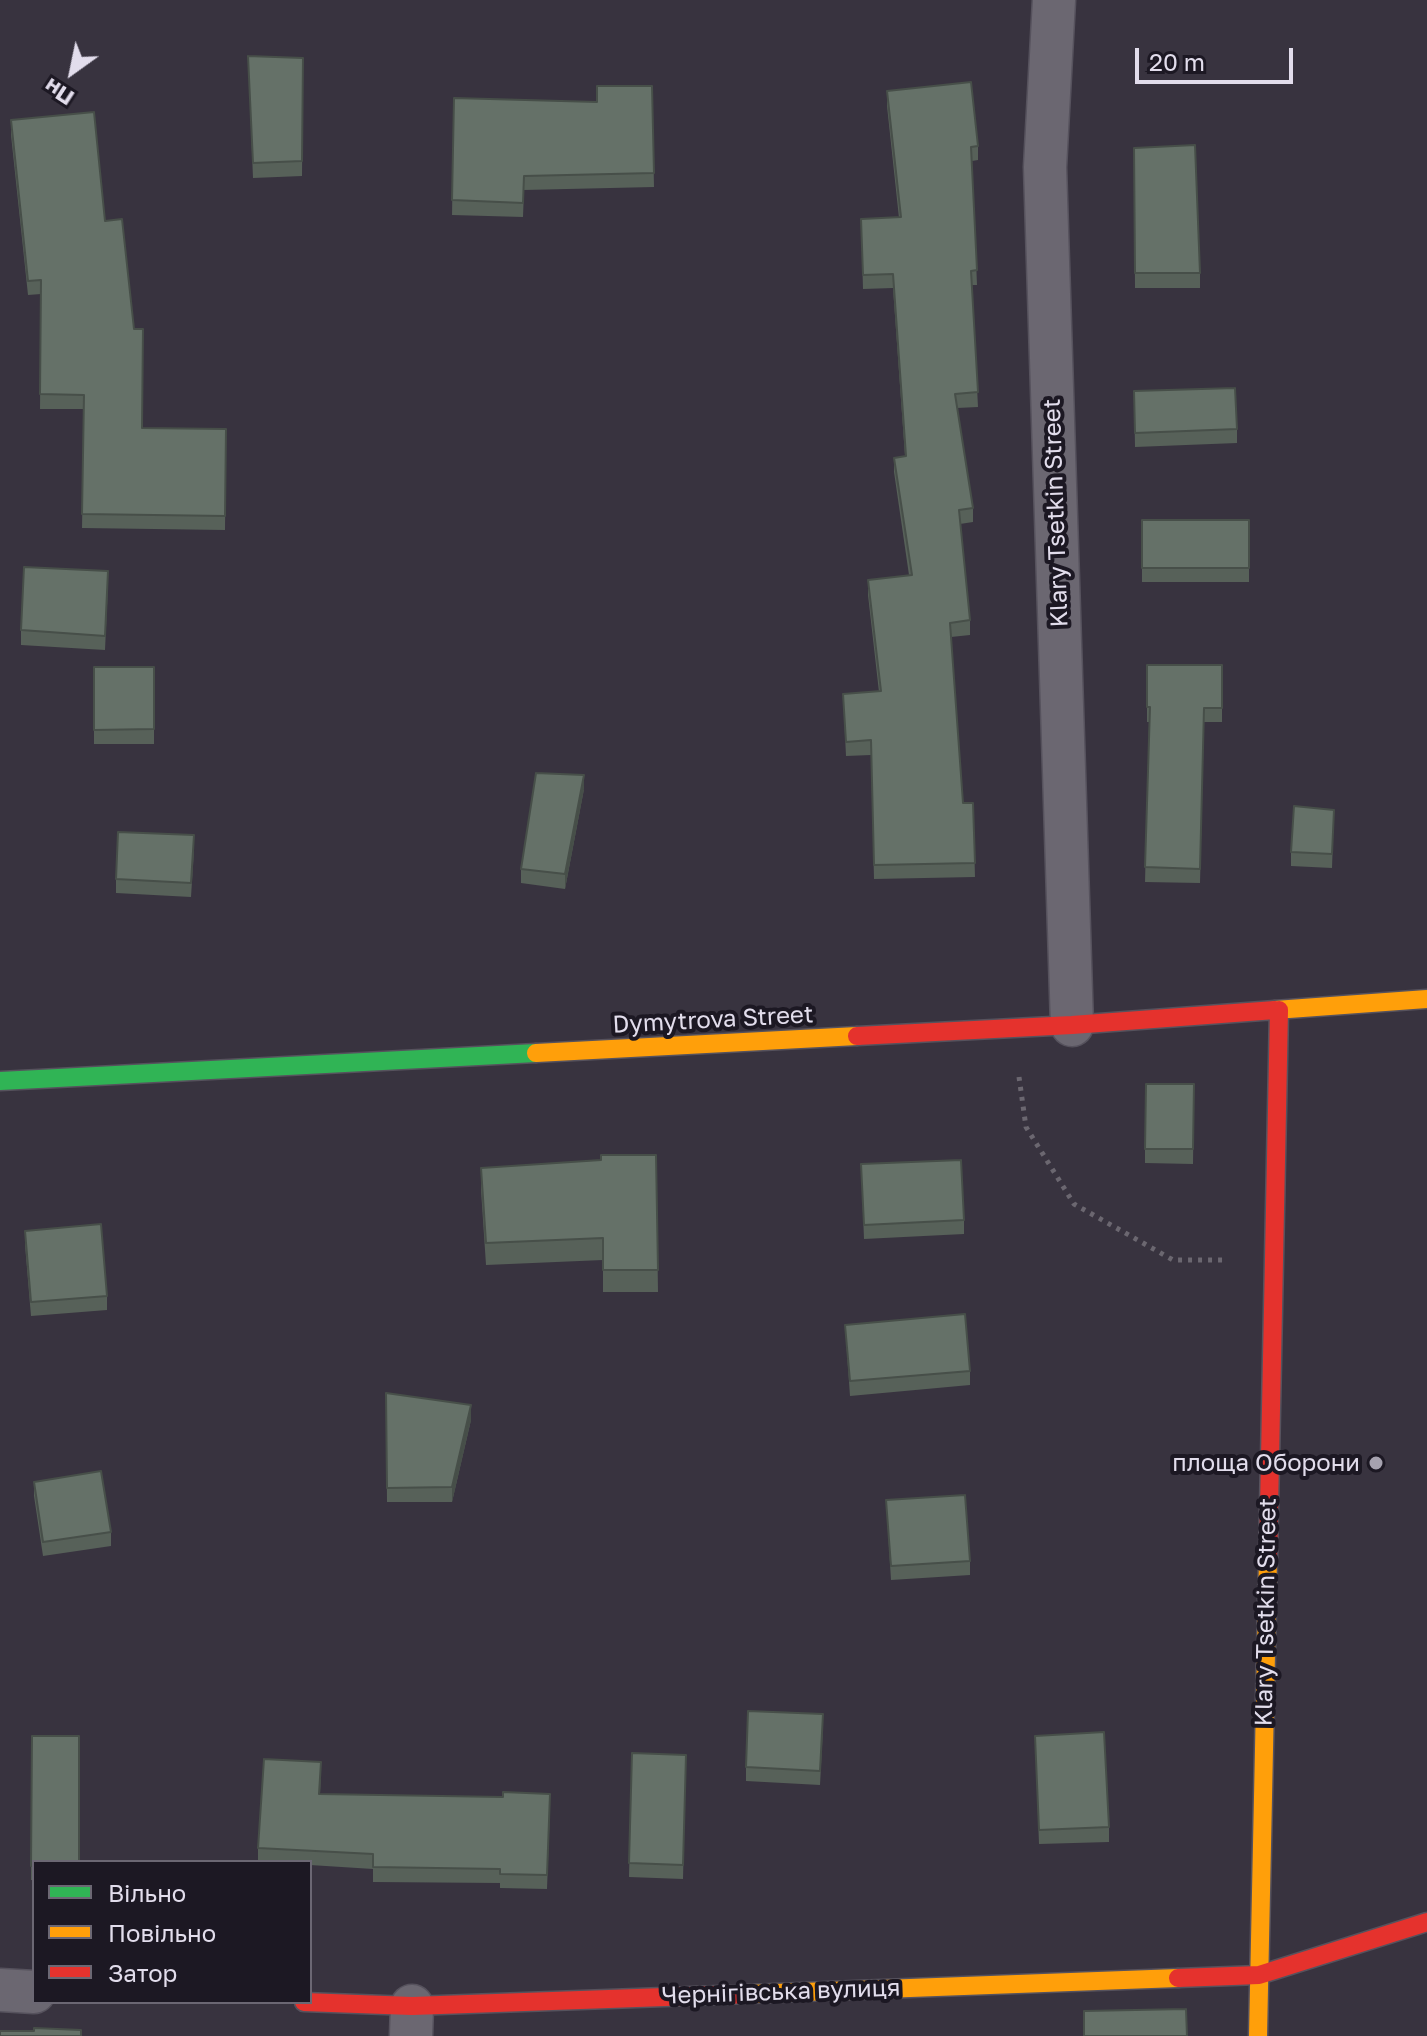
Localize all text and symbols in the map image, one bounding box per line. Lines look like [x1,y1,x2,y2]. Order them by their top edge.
north arrow [32,32,112,112]
scale bar [1139,32,1297,82]
text: 20 m [1149,47,1205,76]
text: Пн [39,73,79,112]
street label: Klary Tsetkin Street [1038,398,1074,628]
street label: Dymytrova Street [612,1000,814,1040]
place label: площа Оборони [1172,1449,1360,1477]
marker: площа Оборони [1367,1454,1385,1472]
street label: Klary Tsetkin Street [1250,1497,1282,1727]
legend [32,1860,312,2004]
text: Вільно [108,1878,186,1907]
text: Повільно [108,1918,216,1947]
text: Затор [108,1958,177,1987]
street label: Чернігівська вулиця [661,1973,901,2011]

